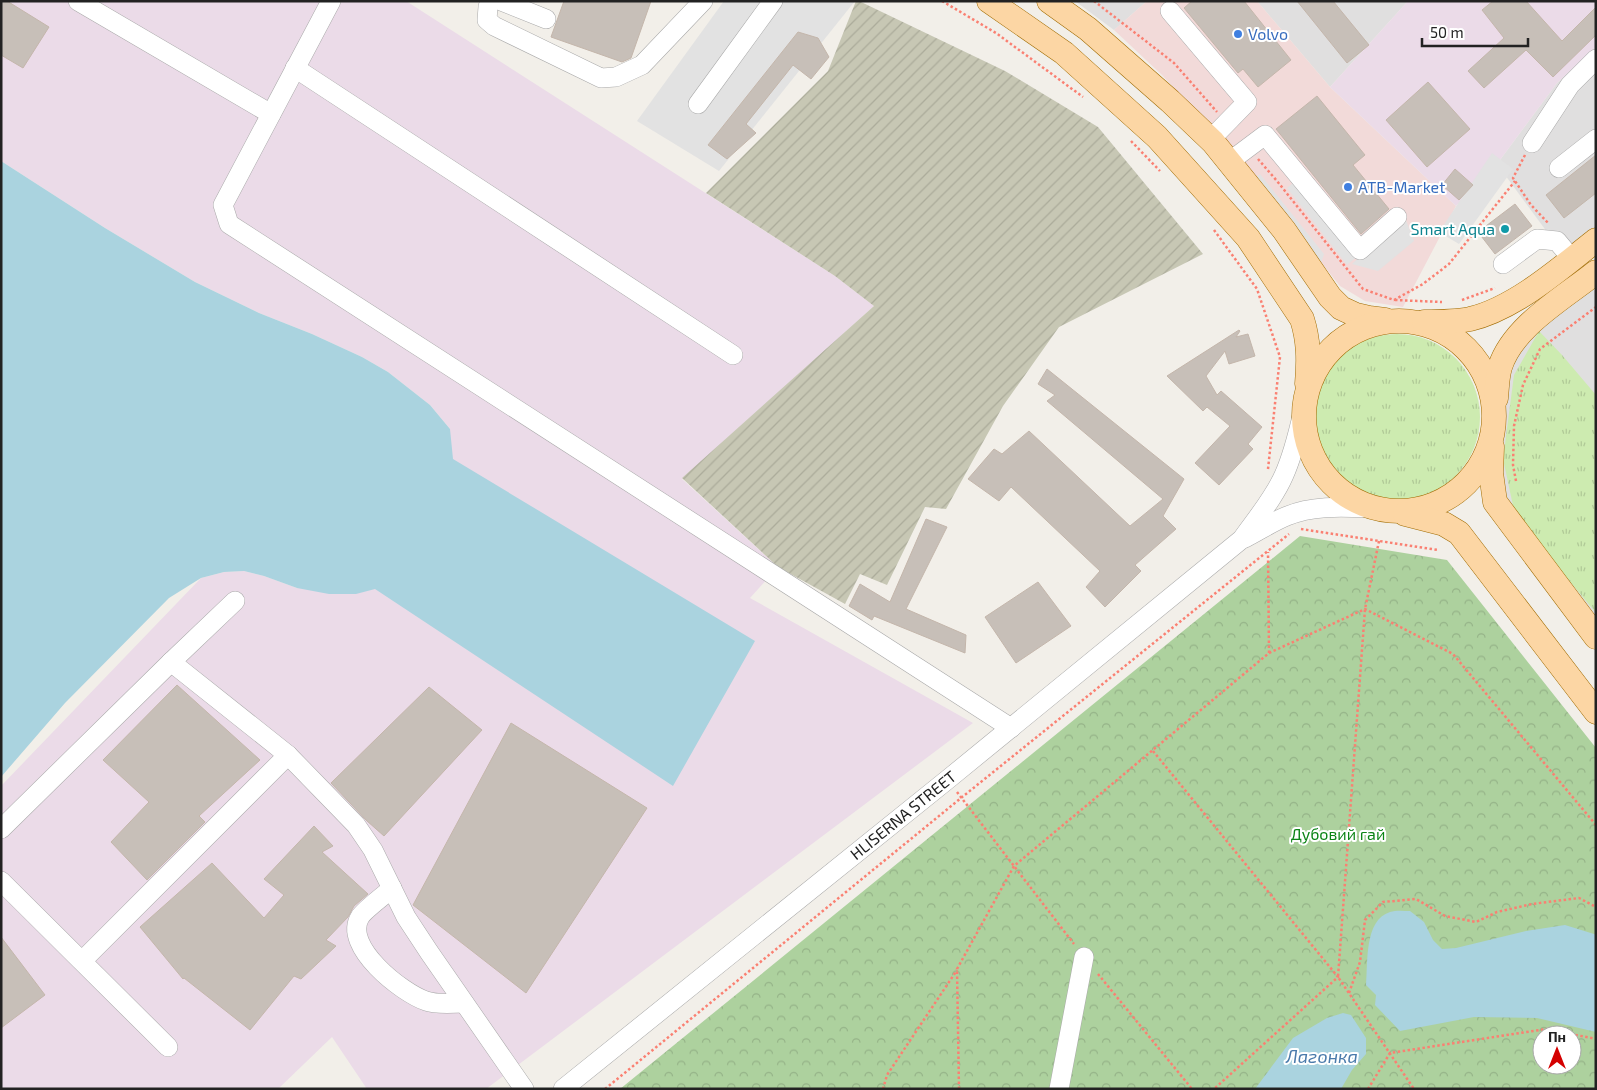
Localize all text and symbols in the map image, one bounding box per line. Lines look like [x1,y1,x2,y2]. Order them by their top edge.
scale bar [1422,15,1528,47]
text: 50 m [1430,23,1464,41]
place label: Volvo [1248,24,1288,43]
marker: Volvo [1232,28,1244,40]
place label: ATB-Market [1358,177,1445,196]
marker: ATB-Market [1342,181,1354,193]
place label: Smart Aqua [1411,219,1495,238]
marker: Smart Aqua [1499,223,1511,235]
street label: HLISERNA STREET [846,766,959,863]
park label: Дубовий гай [1291,824,1385,844]
north arrow [1532,1025,1582,1075]
text: Пн [1548,1028,1566,1045]
water label: Лагонка [1285,1045,1358,1067]

